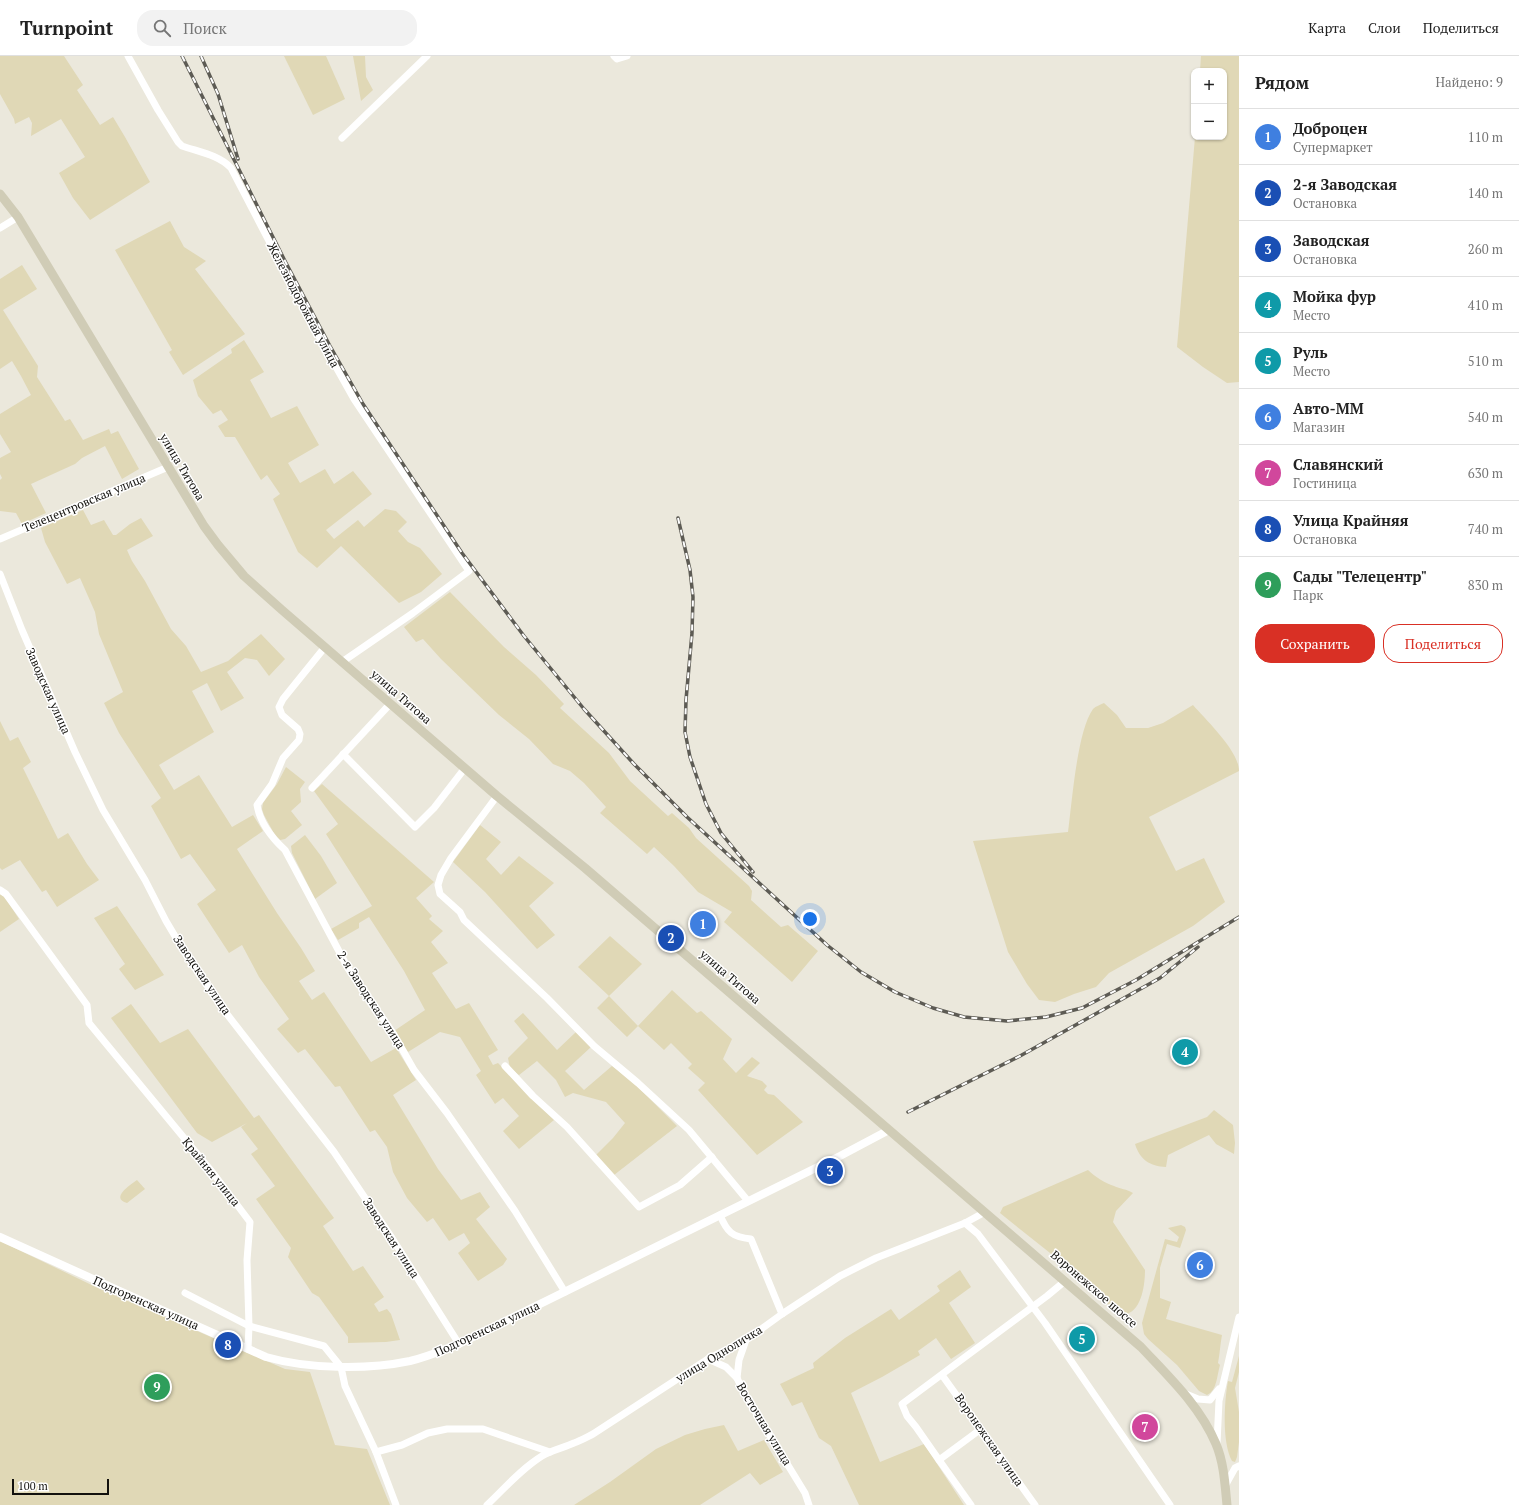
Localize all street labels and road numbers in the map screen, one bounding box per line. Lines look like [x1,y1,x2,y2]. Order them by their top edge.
street label: Железнодорожная улица [264,239,343,370]
street label: улица Титова [156,430,208,503]
street label: Телецентровская улица [20,470,147,535]
street label: Заводская улица [23,645,74,736]
street label: улица Титова [367,666,435,727]
street label: Заводская улица [170,932,235,1017]
street label: улица Титова [696,946,764,1007]
street label: 2-я Заводская улица [334,948,409,1051]
street label: Крайняя улица [179,1134,244,1209]
street label: Заводская улица [360,1195,423,1281]
street label: Воронежское шоссе [1048,1247,1141,1330]
street label: Подгоренская улица [91,1272,201,1333]
street label: Подгоренская улица [432,1298,542,1359]
street label: улица Одноличка [672,1322,765,1386]
street label: Восточная улица [734,1379,795,1468]
street label: Воронежская улица [952,1391,1027,1489]

